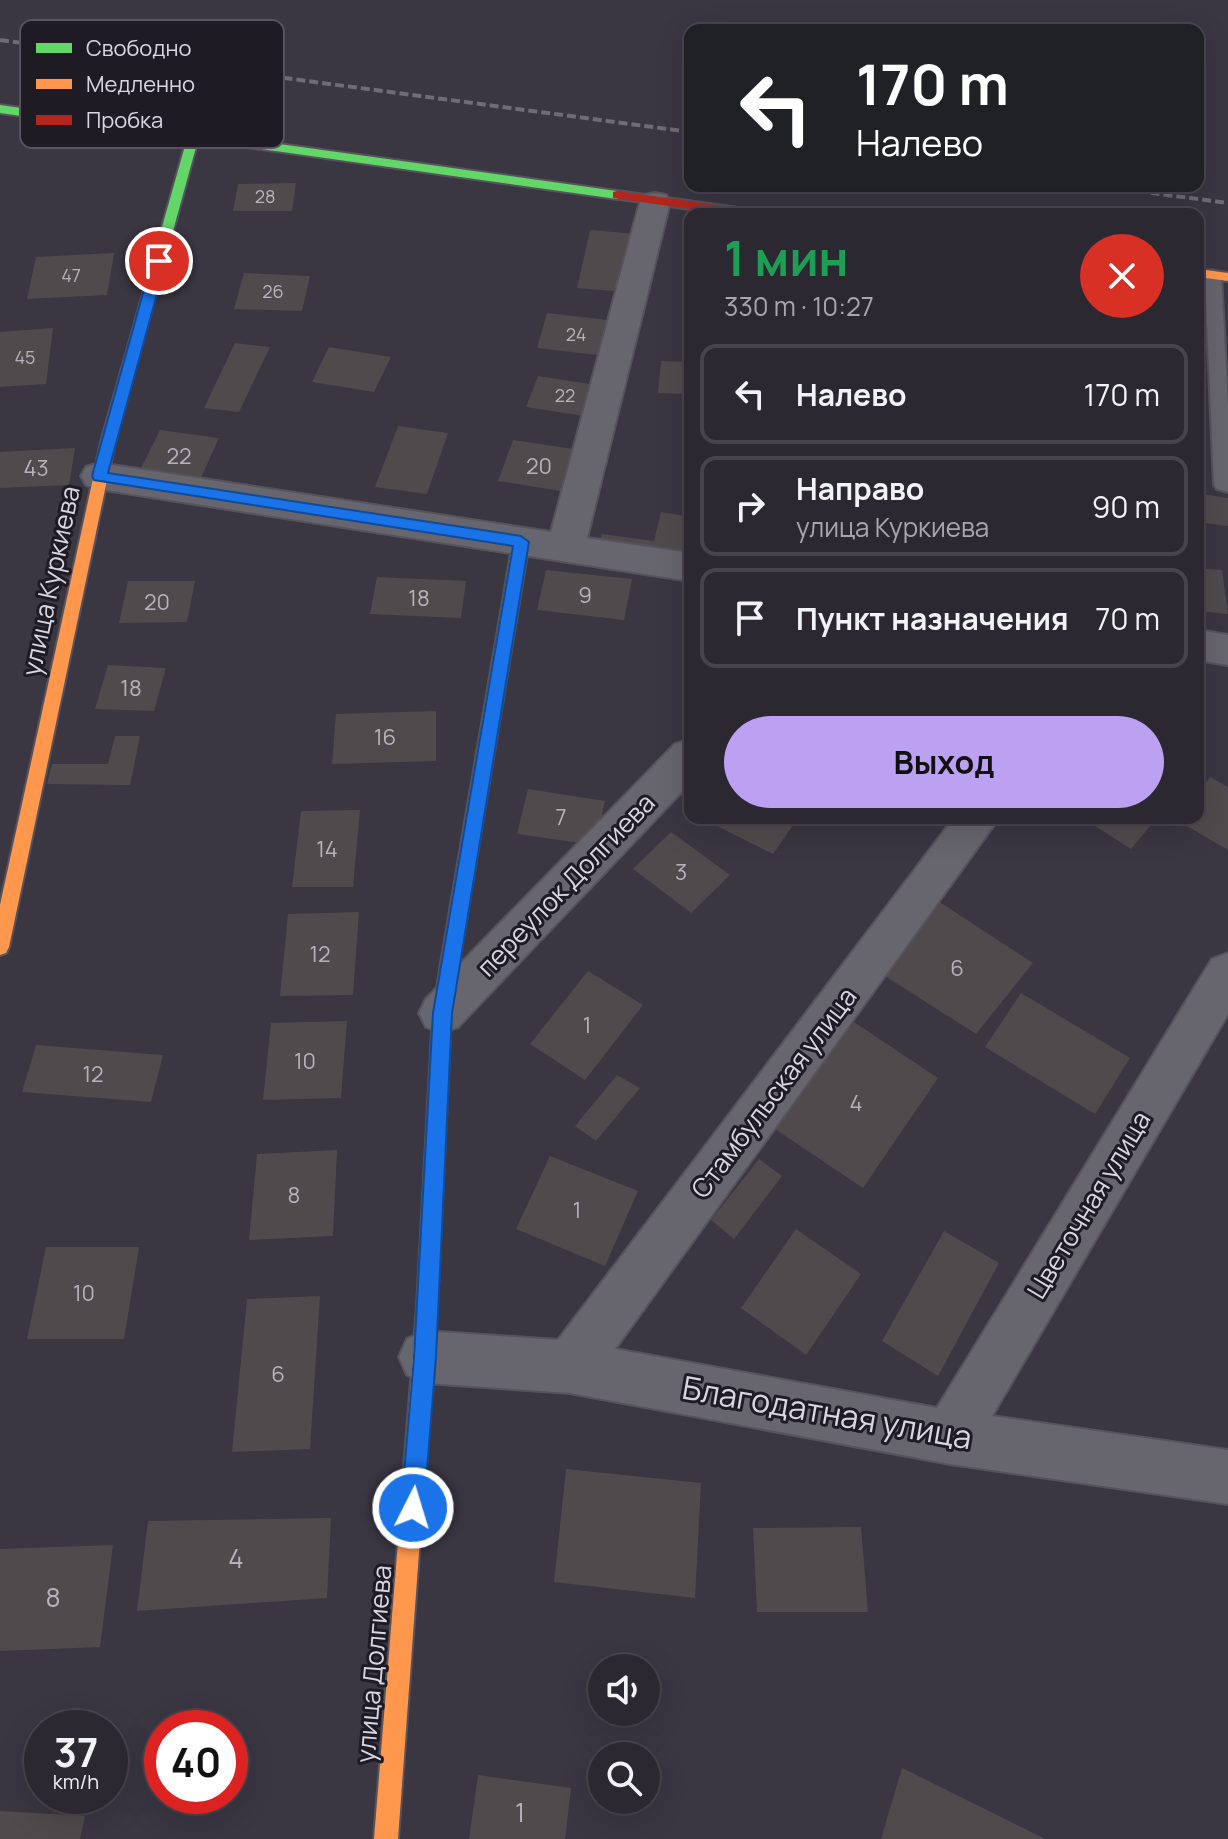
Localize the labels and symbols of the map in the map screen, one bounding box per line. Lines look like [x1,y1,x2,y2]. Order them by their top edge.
legend [20,20,284,148]
text: Свободно [86,33,192,63]
text: Медленно [86,69,195,99]
text: Пробка [86,105,163,135]
house number: 28 [255,184,275,208]
pin [125,227,193,295]
house number: 47 [61,263,81,287]
house number: 26 [262,279,284,303]
house number: 24 [566,322,586,346]
house number: 45 [14,345,36,369]
house number: 22 [555,383,575,407]
house number: 22 [166,441,192,471]
house number: 20 [526,451,552,481]
house number: 43 [23,453,49,483]
street label: улица Куркиева [12,483,88,679]
house number: 9 [578,580,592,610]
house number: 18 [408,583,430,613]
house number: 20 [144,587,170,617]
house number: 18 [120,673,142,703]
house number: 16 [374,722,396,752]
street label: переулок Долгиева [468,785,662,984]
house number: 7 [555,802,567,832]
house number: 14 [316,834,338,864]
house number: 3 [675,857,687,887]
house number: 12 [309,939,331,969]
house number: 6 [950,953,964,983]
street label: Стамбульская улица [682,980,864,1205]
house number: 1 [583,1010,591,1040]
house number: 10 [294,1046,316,1076]
house number: 12 [82,1059,104,1089]
house number: 4 [850,1088,862,1118]
street label: Цветочная улица [1018,1104,1158,1305]
house number: 8 [288,1180,300,1210]
house number: 1 [573,1195,581,1225]
house number: 10 [73,1278,95,1308]
house number: 6 [271,1359,285,1389]
street label: Благодатная улица [679,1365,975,1459]
position arrow [371,1466,455,1550]
house number: 4 [228,1540,244,1576]
street label: улица Долгиева [346,1563,400,1764]
house number: 8 [45,1579,61,1615]
speed limit sign: 40 [144,1710,248,1814]
house number: 1 [515,1794,525,1830]

